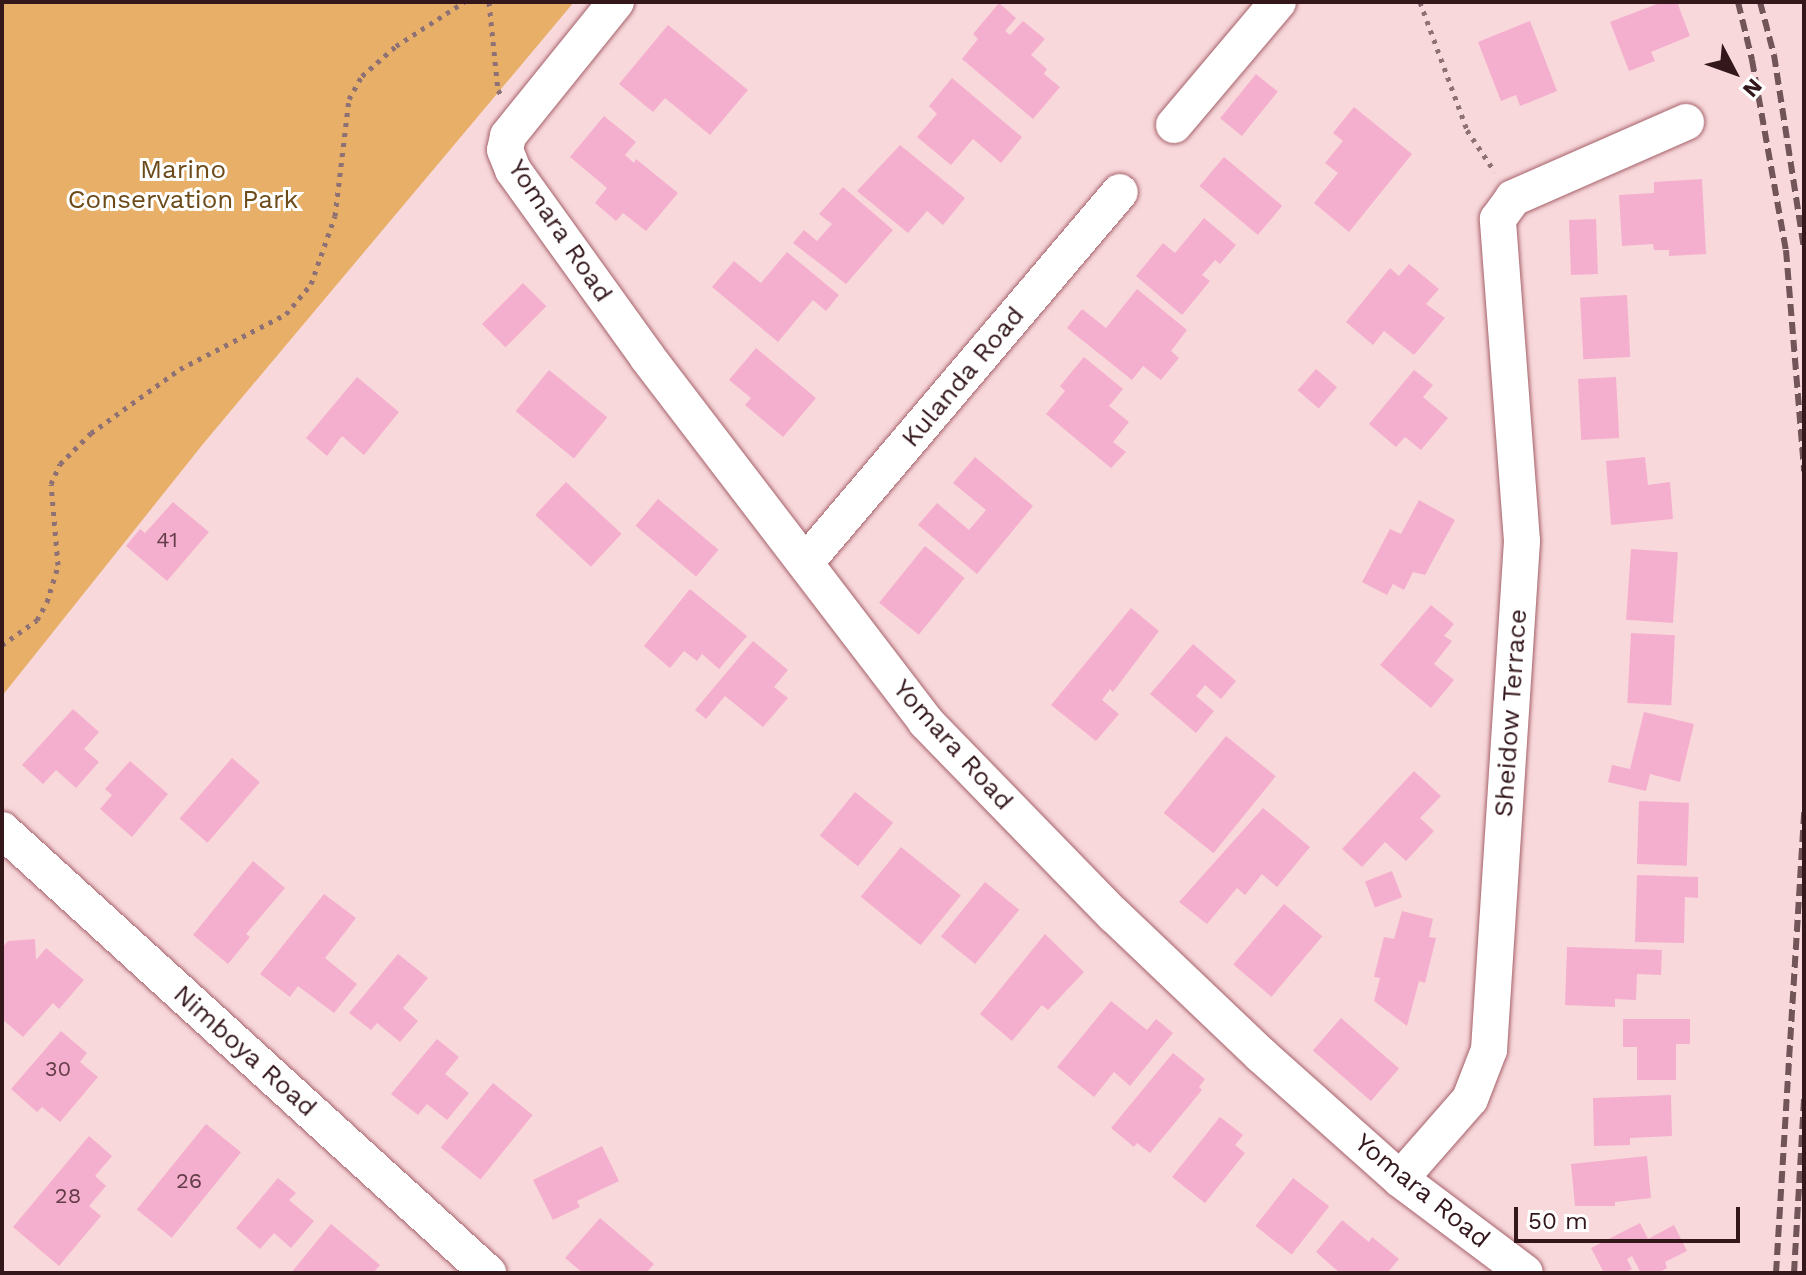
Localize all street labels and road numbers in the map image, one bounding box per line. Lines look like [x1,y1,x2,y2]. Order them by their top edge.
street label: Yomara Road [501,154,619,308]
street label: Kulanda Road [895,300,1031,454]
street label: Sheidow Terrace [1488,607,1534,819]
street label: Yomara Road [886,673,1020,817]
street label: Nimboya Road [167,978,323,1124]
street label: Yomara Road [1348,1127,1496,1255]

